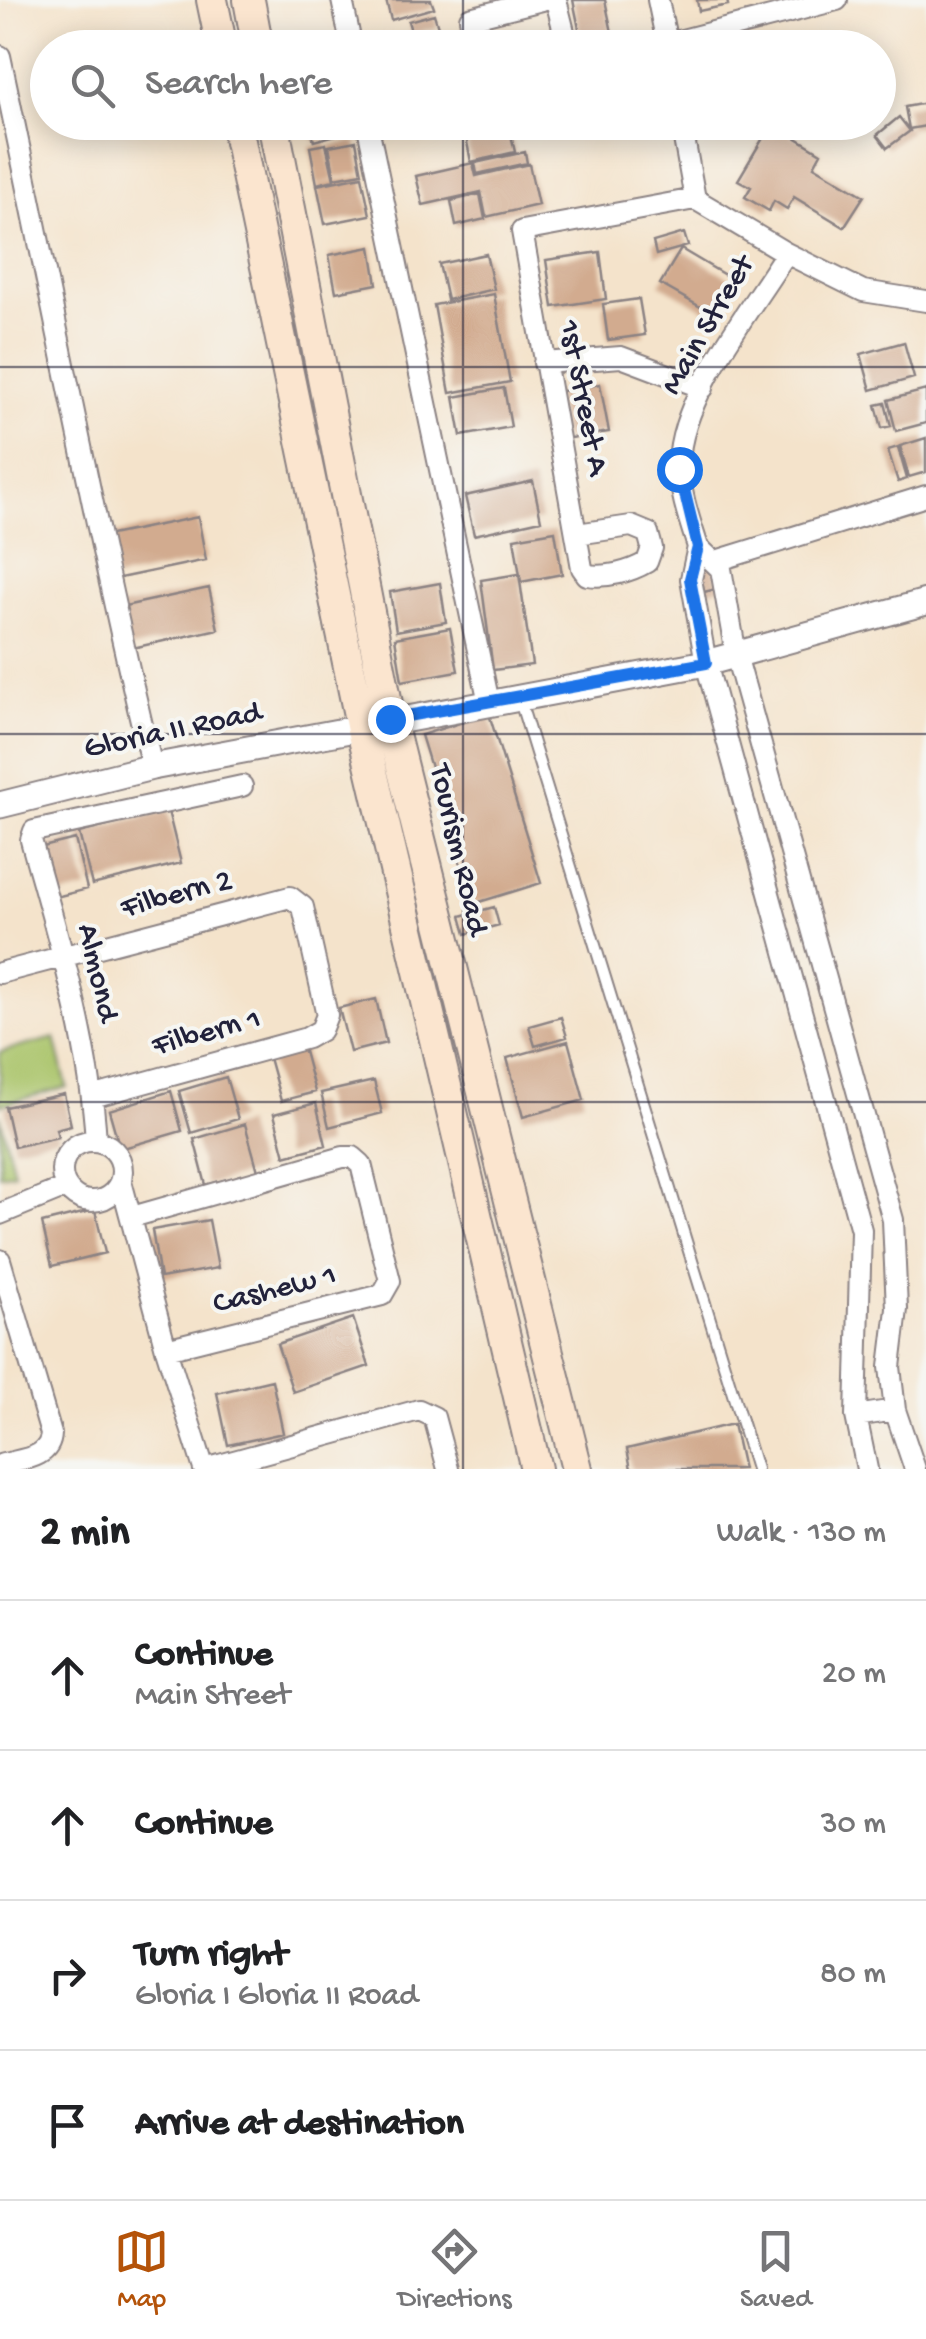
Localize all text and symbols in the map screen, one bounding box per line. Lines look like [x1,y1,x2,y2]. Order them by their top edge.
search box [30,30,896,140]
icon: search [65,58,120,113]
text: Search here [145,63,332,107]
street label: Main Street [654,247,766,403]
street label: 1st Street A [548,316,616,481]
route start [657,447,703,493]
street label: Gloria II Road [81,694,267,769]
route end [368,697,414,743]
street label: Tourism Road [418,759,496,941]
street label: Filbern 2 [116,863,237,929]
street label: Almond [66,920,126,1028]
street label: Filbern 1 [148,1001,265,1067]
street label: Cashew 1 [209,1257,341,1325]
text: 2 min [40,1510,129,1559]
text: Walk · 130 m [717,1515,886,1553]
text: Continue [135,1634,273,1678]
icon: ahead [40,1648,95,1703]
text: 20 m [822,1656,886,1694]
text: Main Street [135,1678,290,1716]
icon: ahead [40,1798,95,1853]
text: Continue [135,1803,273,1847]
text: 30 m [821,1806,886,1844]
text: Turn right [135,1934,287,1978]
icon: right [40,1948,95,2003]
text: 80 m [820,1956,886,1994]
text: Gloria I Gloria II Road [135,1978,418,2016]
icon: arrive [40,2098,95,2153]
text: Arrive at destination [135,2103,464,2147]
tab: Map [114,2224,169,2317]
tab: Directions [398,2224,512,2317]
tab: Saved [740,2224,812,2317]

